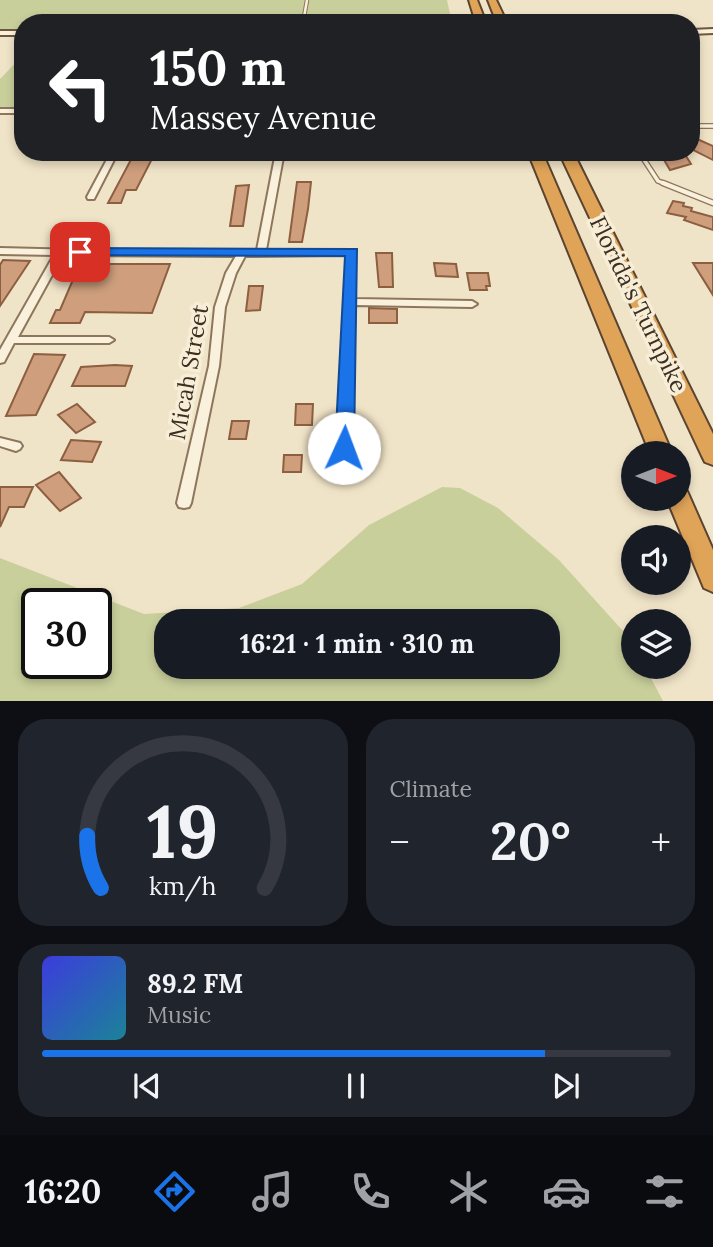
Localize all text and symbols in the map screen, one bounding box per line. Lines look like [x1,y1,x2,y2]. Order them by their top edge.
text: 150 m [150,36,286,98]
icon: left [35,42,126,133]
text: Massey Avenue [150,97,377,138]
street label: Florida's Turnpike [584,211,694,397]
pin [50,222,110,282]
icon: arrive [61,233,99,271]
street label: Micah Street [162,302,214,442]
position arrow [307,411,381,485]
north arrow [621,441,691,511]
map controls [621,441,691,679]
button: sound [621,525,691,595]
speed limit sign: 30 [21,588,112,679]
button: layers [621,609,691,679]
text: 16:21 · 1 min · 310 m [240,627,474,660]
text: Climate [390,774,472,803]
text: 19 [147,786,219,879]
text: 20° [490,808,571,874]
text: − [390,818,410,866]
text: + [651,818,671,866]
text: km/h [149,870,217,902]
text: 89.2 FM [147,967,243,1000]
text: Music [147,1000,211,1029]
icon: previous [128,1067,166,1105]
icon: pause [337,1067,375,1105]
icon: next [547,1067,585,1105]
icon: directions [150,1167,199,1216]
icon: music [248,1167,297,1216]
icon: phone [346,1167,395,1216]
icon: climate [444,1167,493,1216]
icon: car [542,1167,591,1216]
icon: filters [640,1167,689,1216]
text: 16:20 [24,1171,101,1212]

